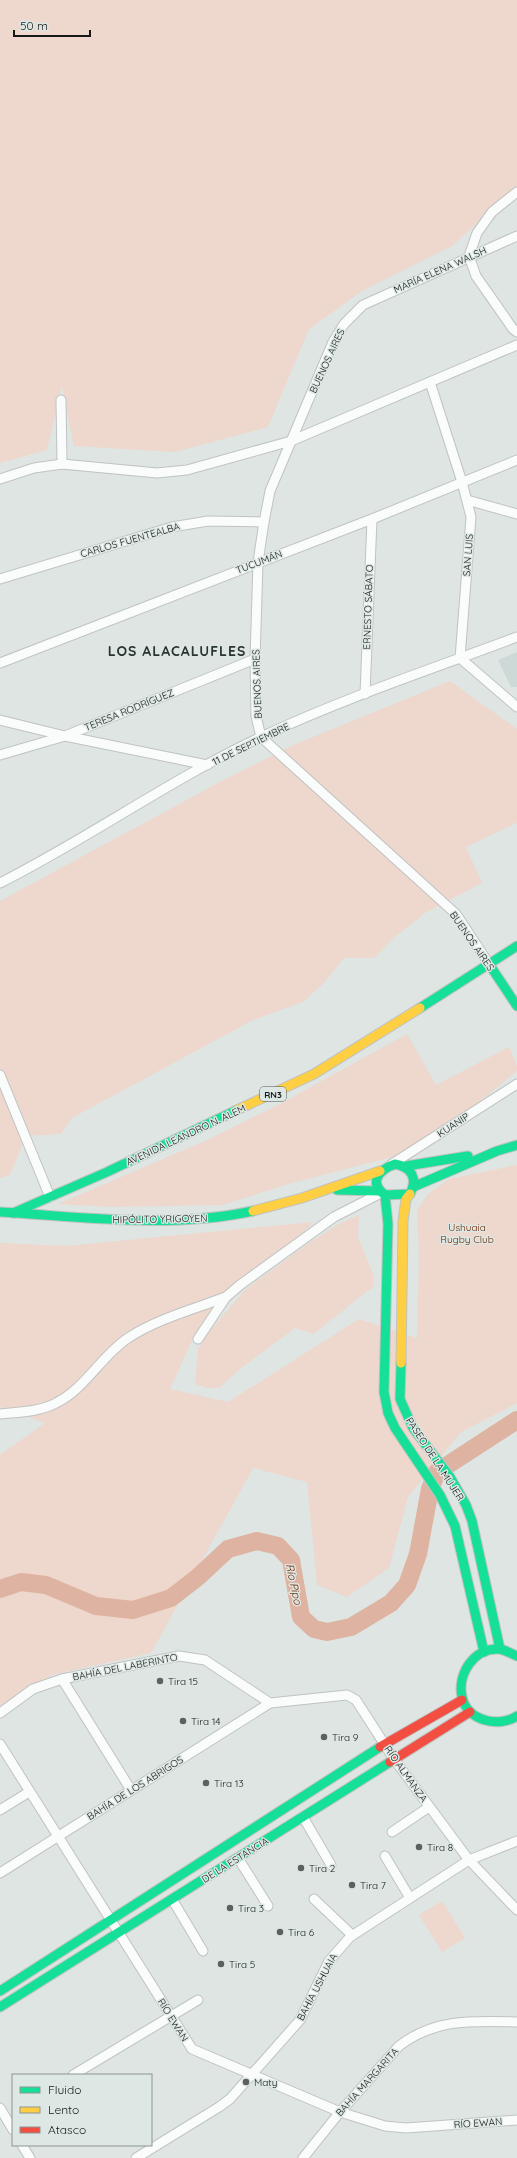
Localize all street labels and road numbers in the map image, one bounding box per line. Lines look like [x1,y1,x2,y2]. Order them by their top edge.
street label: MARÍA ELENA WALSH [392,244,488,296]
street label: BUENOS AIRES [306,326,348,395]
street label: CARLOS FUENTEALBA [79,519,182,560]
street label: SAN LUIS [460,533,476,577]
street label: TUCUMÁN [234,547,284,577]
street label: ERNESTO SÁBATO [360,564,376,650]
street label: BUENOS AIRES [249,649,265,719]
street label: TERESA RODRÍGUEZ [82,686,176,734]
street label: 11 DE SEPTIEMBRE [210,720,292,768]
street label: BUENOS AIRES [447,909,497,974]
road number: RN3 [260,1087,286,1101]
street label: AVENIDA LEANDRO N. ALEM [124,1102,248,1168]
street label: KUANIP [434,1110,472,1140]
street label: HIPÓLITO YRIGOYEN [112,1212,208,1226]
street label: PASEO DE LA MUJER [403,1415,467,1504]
street label: BAHÍA DEL LABERINTO [71,1650,179,1684]
street label: RÍO ALMANZA [382,1743,431,1805]
street label: BAHÍA DE LOS ABRIGOS [84,1753,186,1823]
street label: DE LA ESTANCIA [199,1834,271,1886]
street label: BAHÍA USHUAIA [294,1951,340,2023]
street label: RÍO EWAN [155,1996,191,2044]
street label: BAHÍA MARGARITA [333,2045,402,2119]
street label: RÍO EWAN [453,2115,503,2131]

